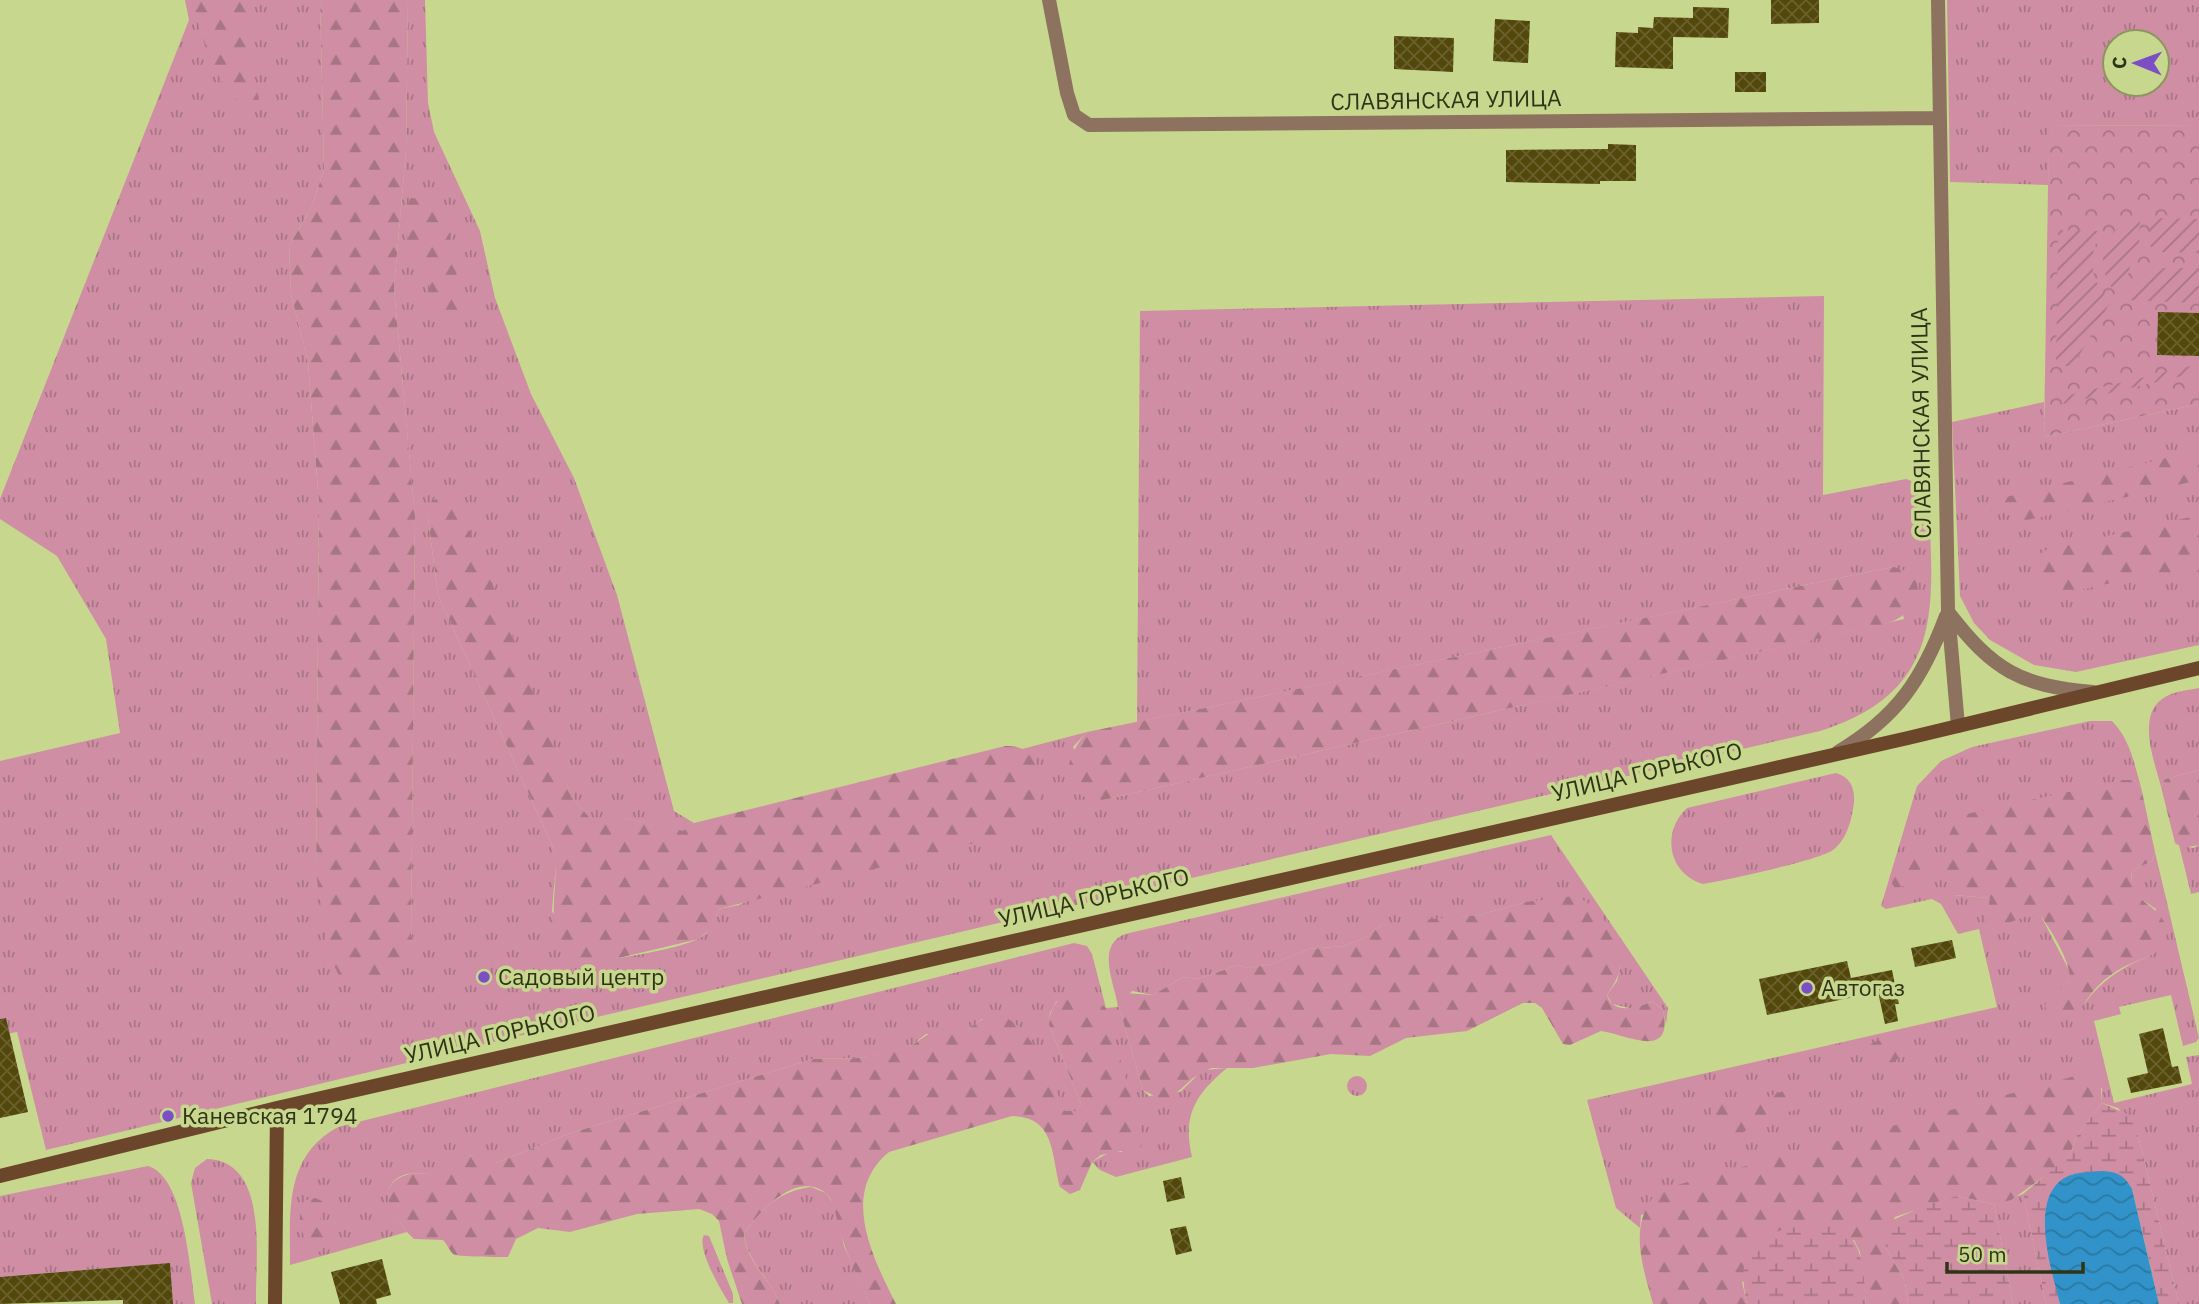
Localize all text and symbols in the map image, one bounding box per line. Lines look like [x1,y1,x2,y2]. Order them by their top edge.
north arrow [2101,28,2171,98]
text: С [2107,56,2131,69]
street label: СЛАВЯНСКАЯ УЛИЦА [1330,82,1562,116]
street label: СЛАВЯНСКАЯ УЛИЦА [1903,307,1937,539]
street label: УЛИЦА ГОРЬКОГО [1548,734,1745,808]
street label: УЛИЦА ГОРЬКОГО [995,860,1192,934]
place label: Садовый центр [498,961,664,991]
marker: Садовый центр [476,969,492,985]
place label: Автогаз [1821,972,1905,1002]
marker: Автогаз [1799,980,1815,996]
street label: УЛИЦА ГОРЬКОГО [401,996,598,1070]
place label: Каневская 1794 [182,1100,358,1130]
marker: Каневская 1794 [160,1108,176,1124]
scale bar [1947,1230,2084,1274]
text: 50 m [1958,1240,2007,1268]

